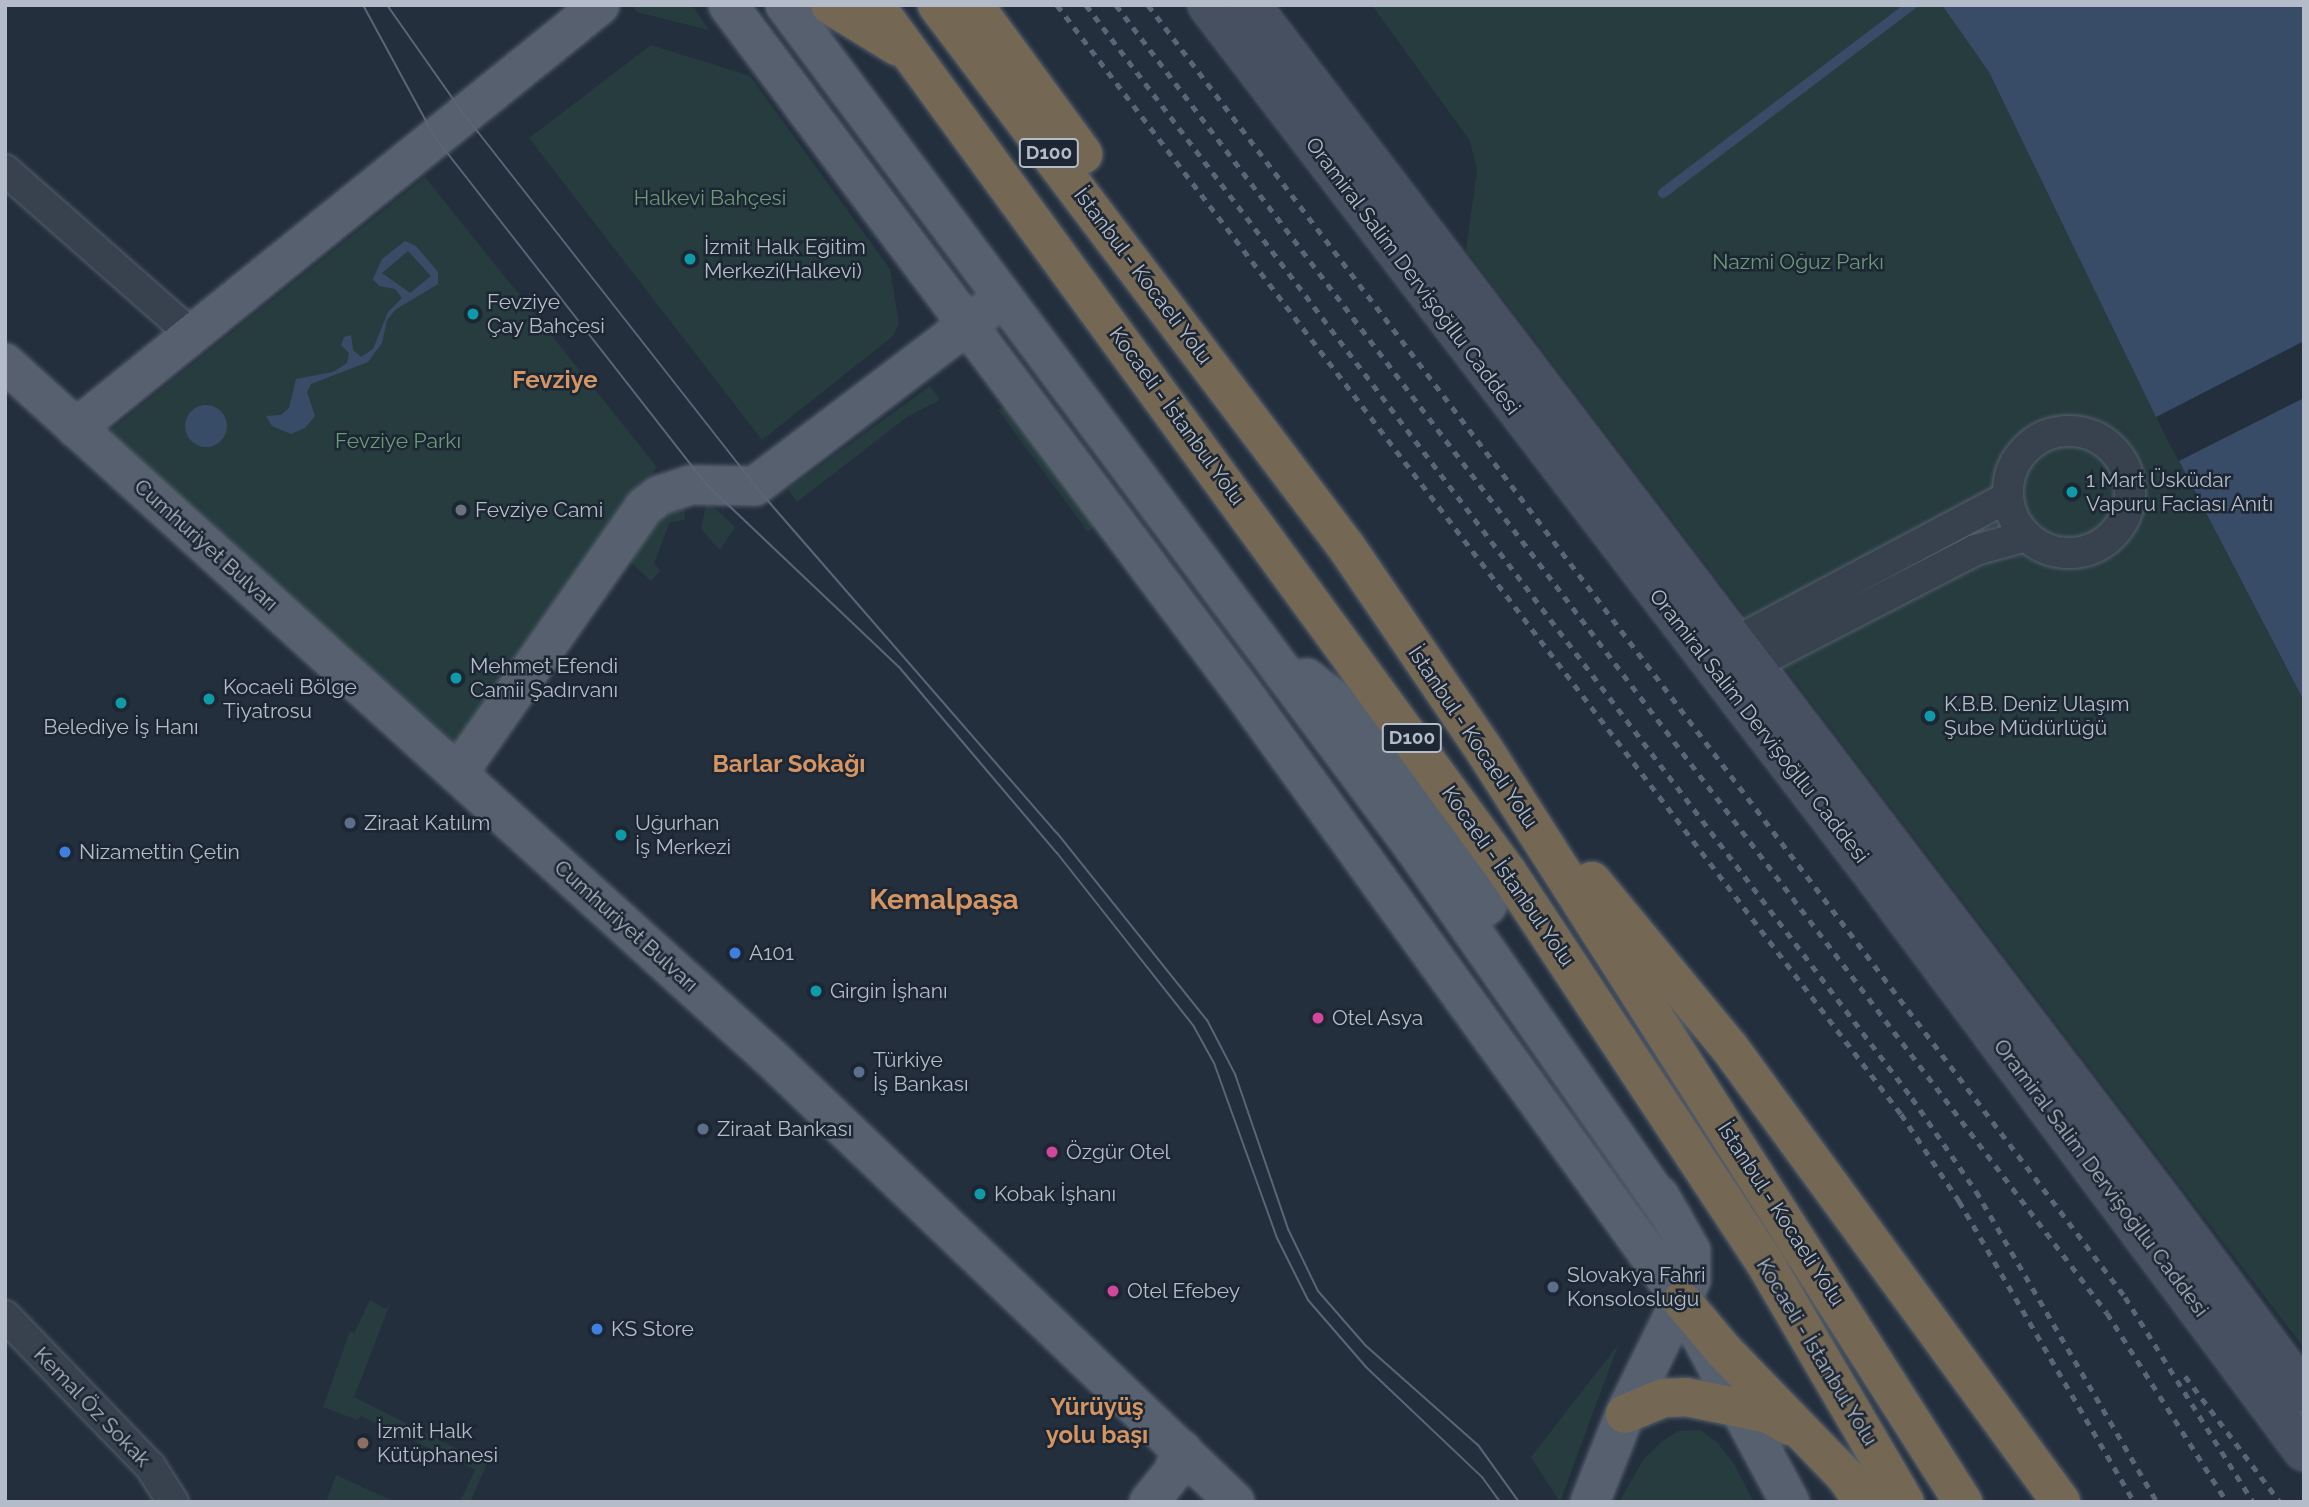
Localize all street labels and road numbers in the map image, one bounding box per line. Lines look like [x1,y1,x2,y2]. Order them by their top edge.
street label: Oramiral Salim Dervişoğllu Caddesi [1300,132,1526,420]
road number: D100 [1018,138,1080,168]
street label: İstanbul - Kocaeli Yolu [1068,182,1218,370]
street label: Kocaeli - İstanbul Yolu [1103,321,1251,511]
street label: Cumhuriyet Bulvarı [129,474,283,616]
street label: Oramiral Salim Dervişoğllu Caddesi [1644,584,1874,868]
street label: İstanbul - Kocaeli Yolu [1402,641,1544,833]
road number: D100 [1380,722,1444,754]
street label: Kocaeli - İstanbul Yolu [1436,781,1580,971]
street label: Cumhuriyet Bulvarı [549,855,703,997]
street label: Oramiral Salim Dervişoğllu Caddesi [1988,1034,2214,1322]
street label: İstanbul - Kocaeli Yolu [1712,1117,1850,1311]
street label: Kocaeli - İstanbul Yolu [1751,1253,1883,1451]
street label: Kemal Öz Sokak [28,1342,156,1472]

